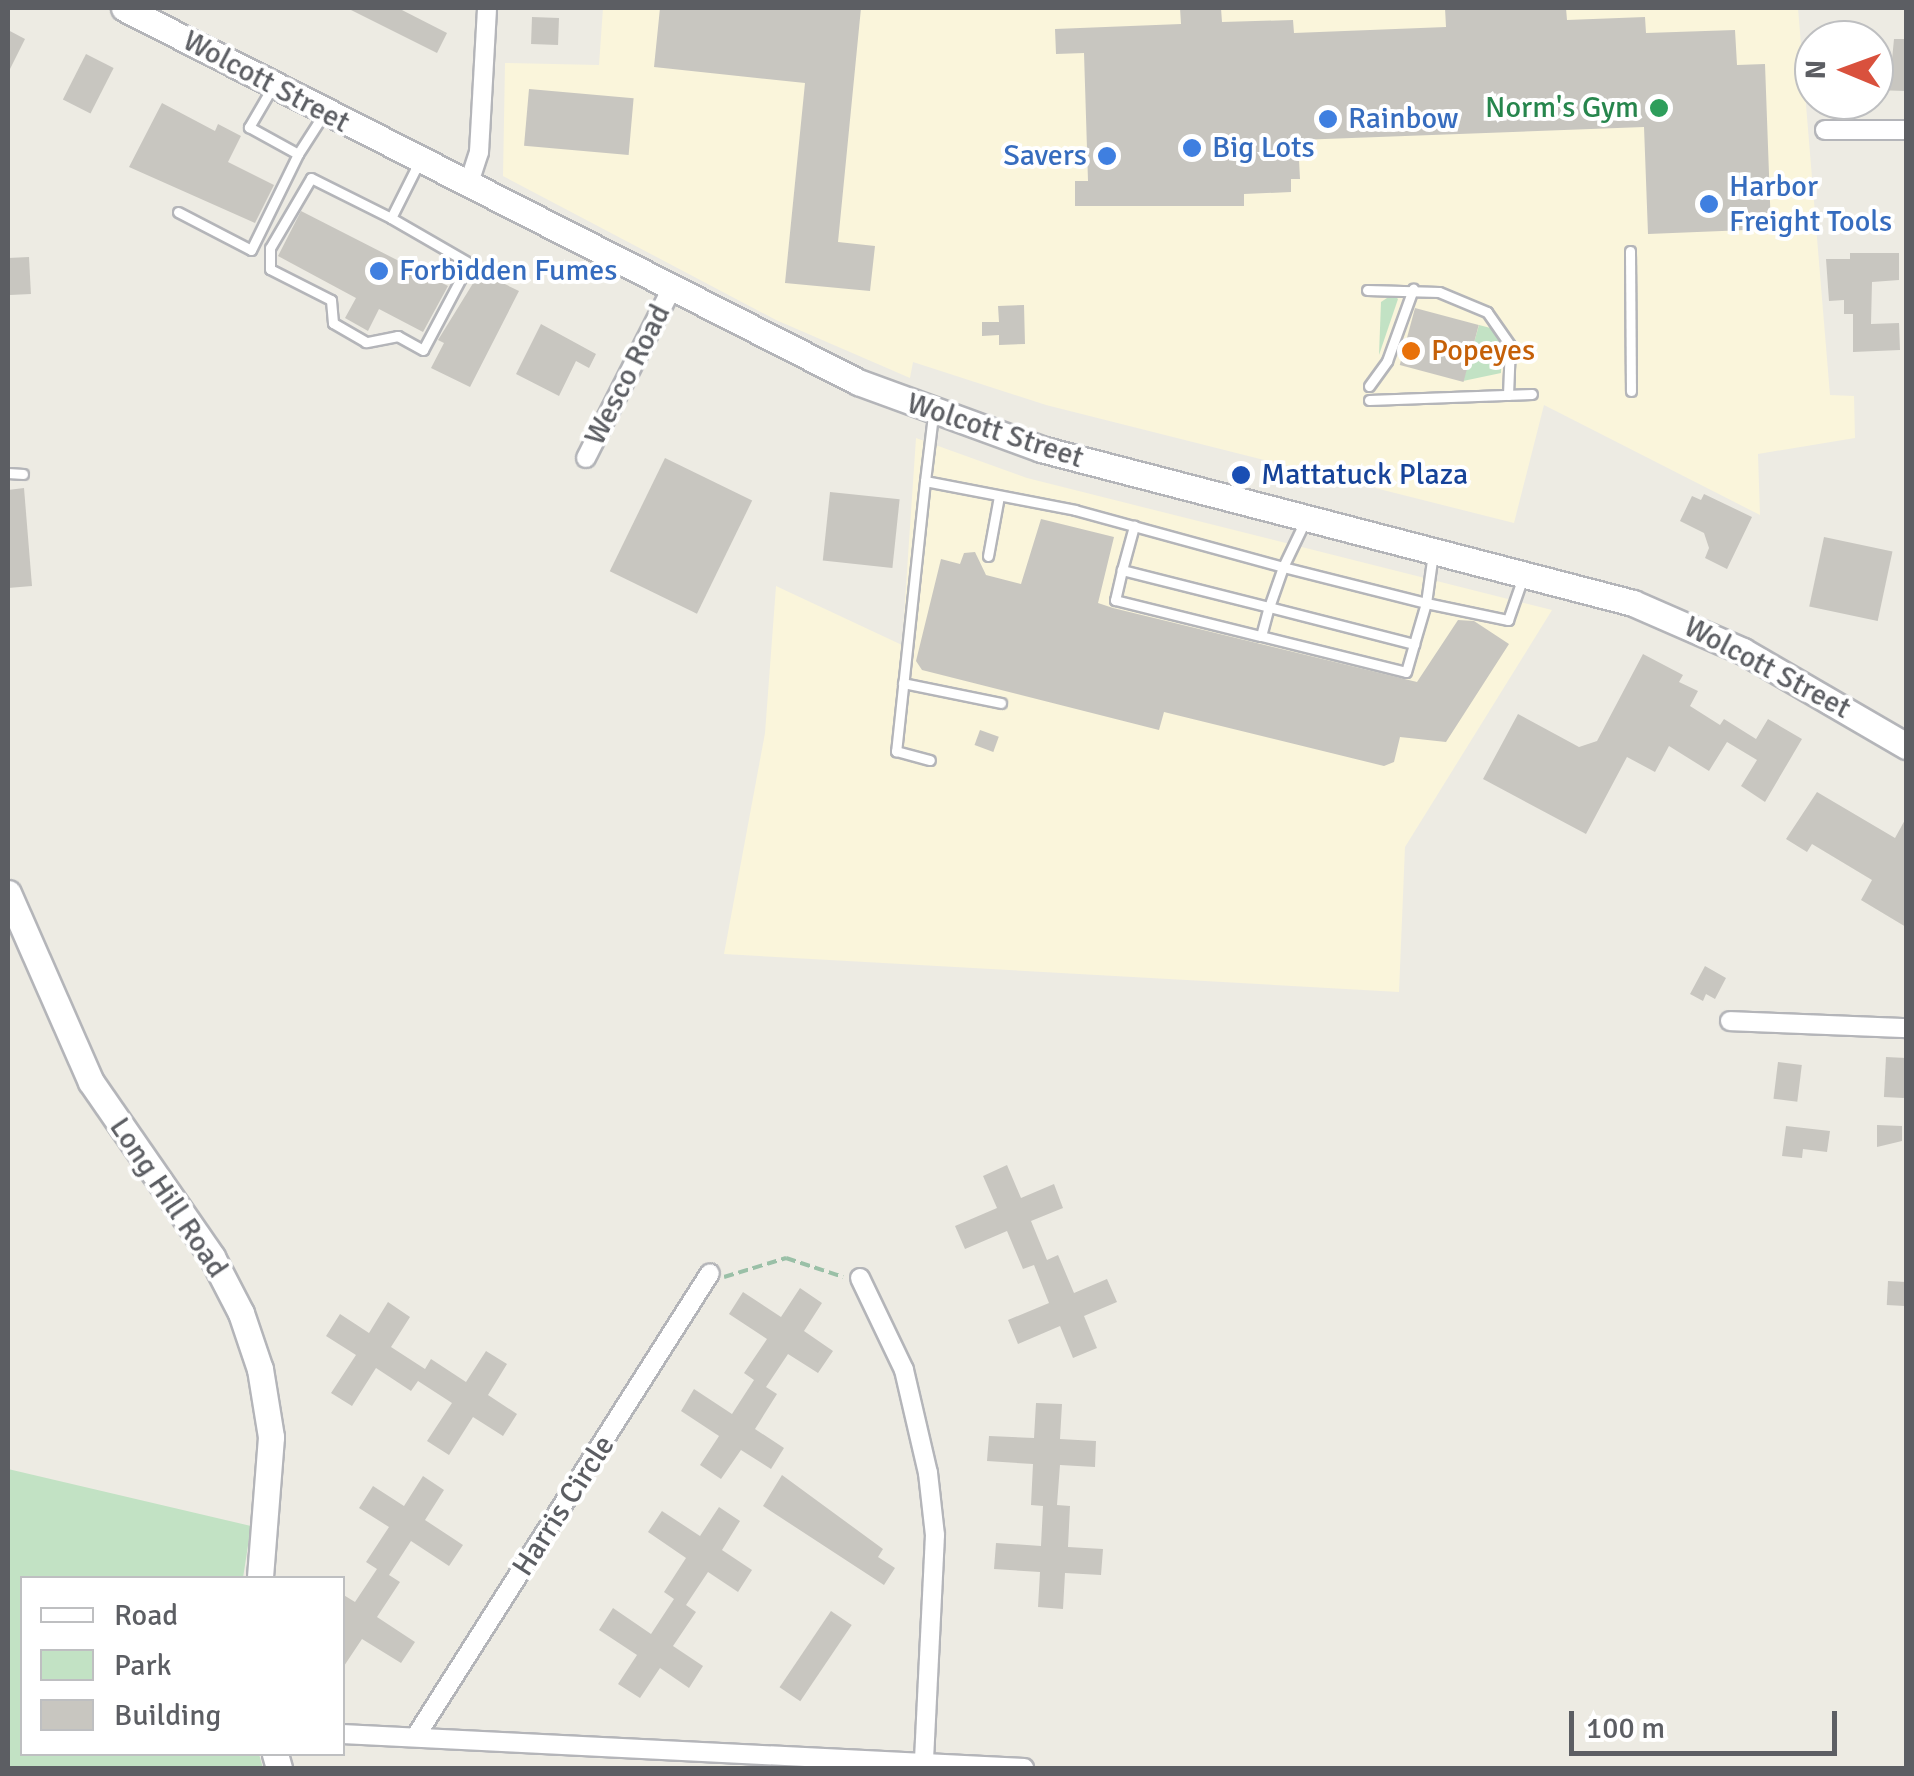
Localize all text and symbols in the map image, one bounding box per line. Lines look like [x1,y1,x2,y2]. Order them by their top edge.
north arrow [1794,20,1894,120]
street label: Wolcott Street [177,23,355,141]
text: N [1799,59,1833,80]
place label: Norm's Gym [1485,90,1639,126]
marker: Norm's Gym [1648,97,1670,119]
place label: Rainbow [1348,101,1458,137]
marker: Rainbow [1317,108,1339,130]
place label: Big Lots [1212,130,1315,166]
marker: Big Lots [1181,137,1203,159]
place label: Savers [1003,138,1087,174]
marker: Savers [1096,145,1118,167]
place label: Harbor Freight Tools [1729,169,1892,240]
marker: Harbor Freight Tools [1698,193,1720,215]
place label: Forbidden Fumes [399,253,617,289]
marker: Forbidden Fumes [368,260,390,282]
street label: Wesco Road [577,299,679,451]
place label: Popeyes [1431,333,1535,369]
marker: Popeyes [1400,340,1422,362]
street label: Wolcott Street [902,386,1088,476]
place label: Mattatuck Plaza [1261,457,1468,493]
marker: Mattatuck Plaza [1230,464,1252,486]
street label: Wolcott Street [1678,609,1856,727]
street label: Long Hill Road [101,1111,235,1285]
street label: Harris Circle [505,1429,623,1583]
legend [20,1576,345,1756]
text: Road [114,1597,178,1634]
text: Park [114,1647,172,1684]
scale bar [1574,1691,1842,1753]
text: Building [114,1697,221,1734]
text: 100 m [1586,1710,1665,1747]

